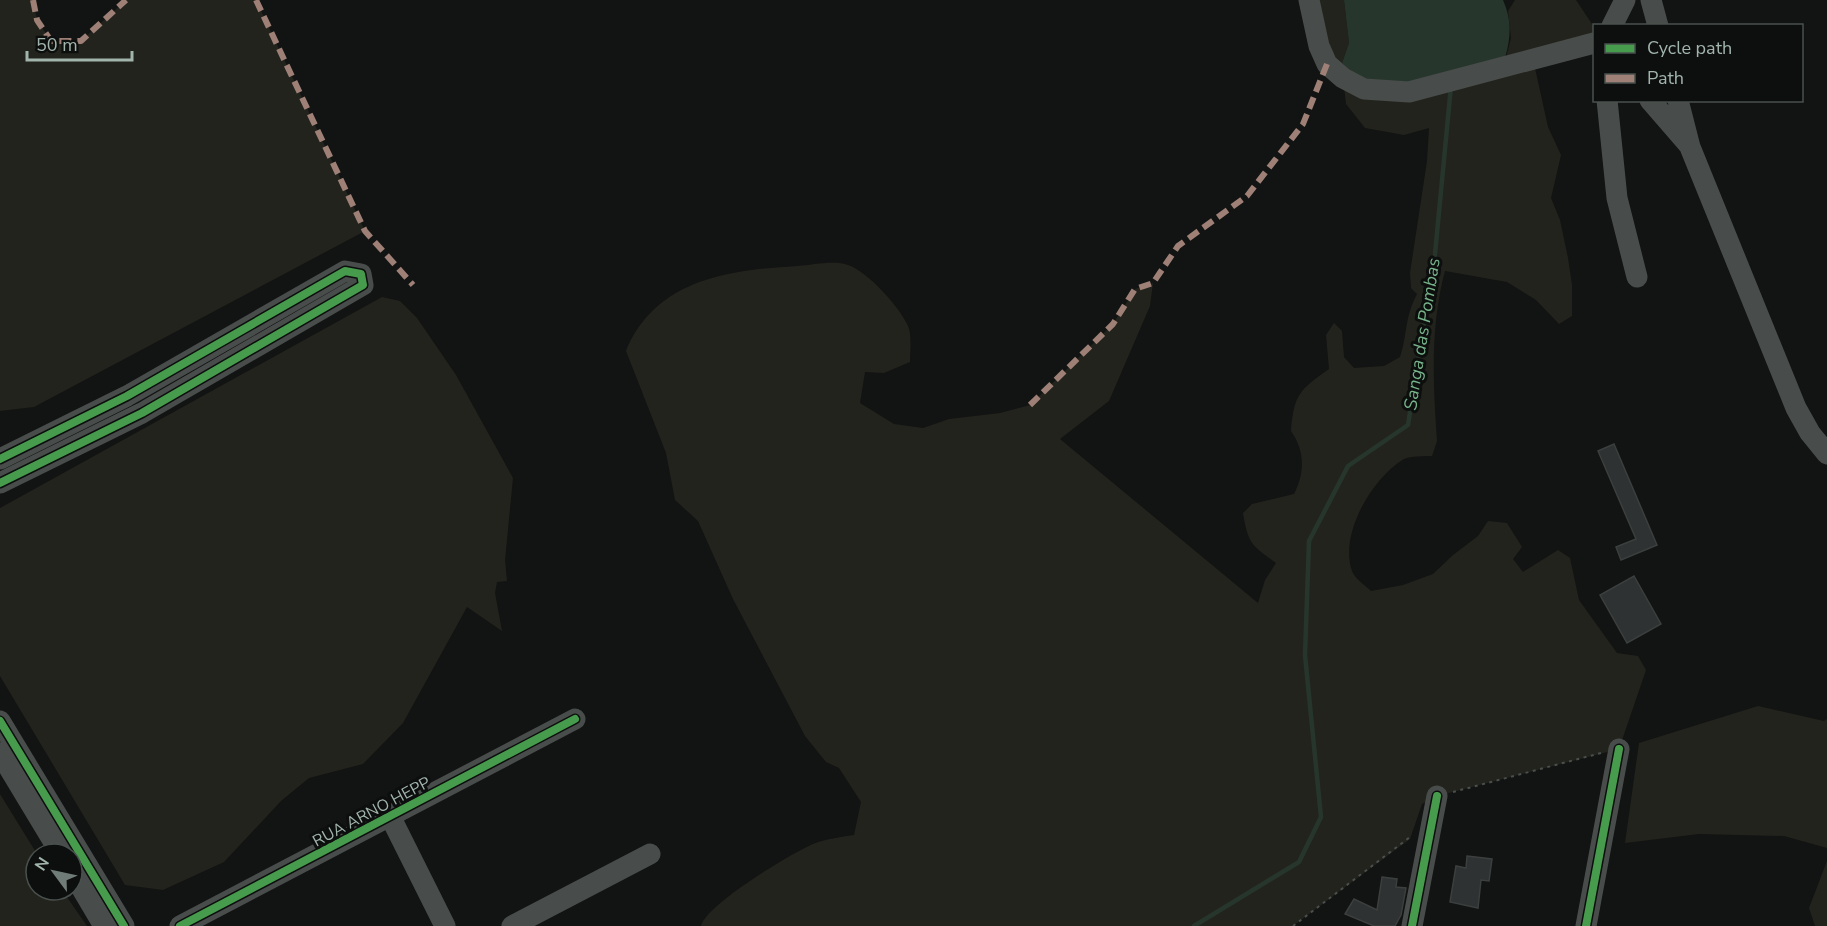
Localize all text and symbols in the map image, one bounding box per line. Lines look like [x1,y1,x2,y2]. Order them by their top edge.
scale bar [27,24,132,62]
legend [1593,24,1803,102]
text: 50 m [36,33,78,57]
text: Cycle path [1647,36,1732,60]
text: Path [1647,66,1684,90]
water label: Sanga das Pombas [1398,256,1446,412]
street label: RUA ARNO HEPP [309,772,434,852]
north arrow [24,842,84,902]
text: N [30,853,55,875]

